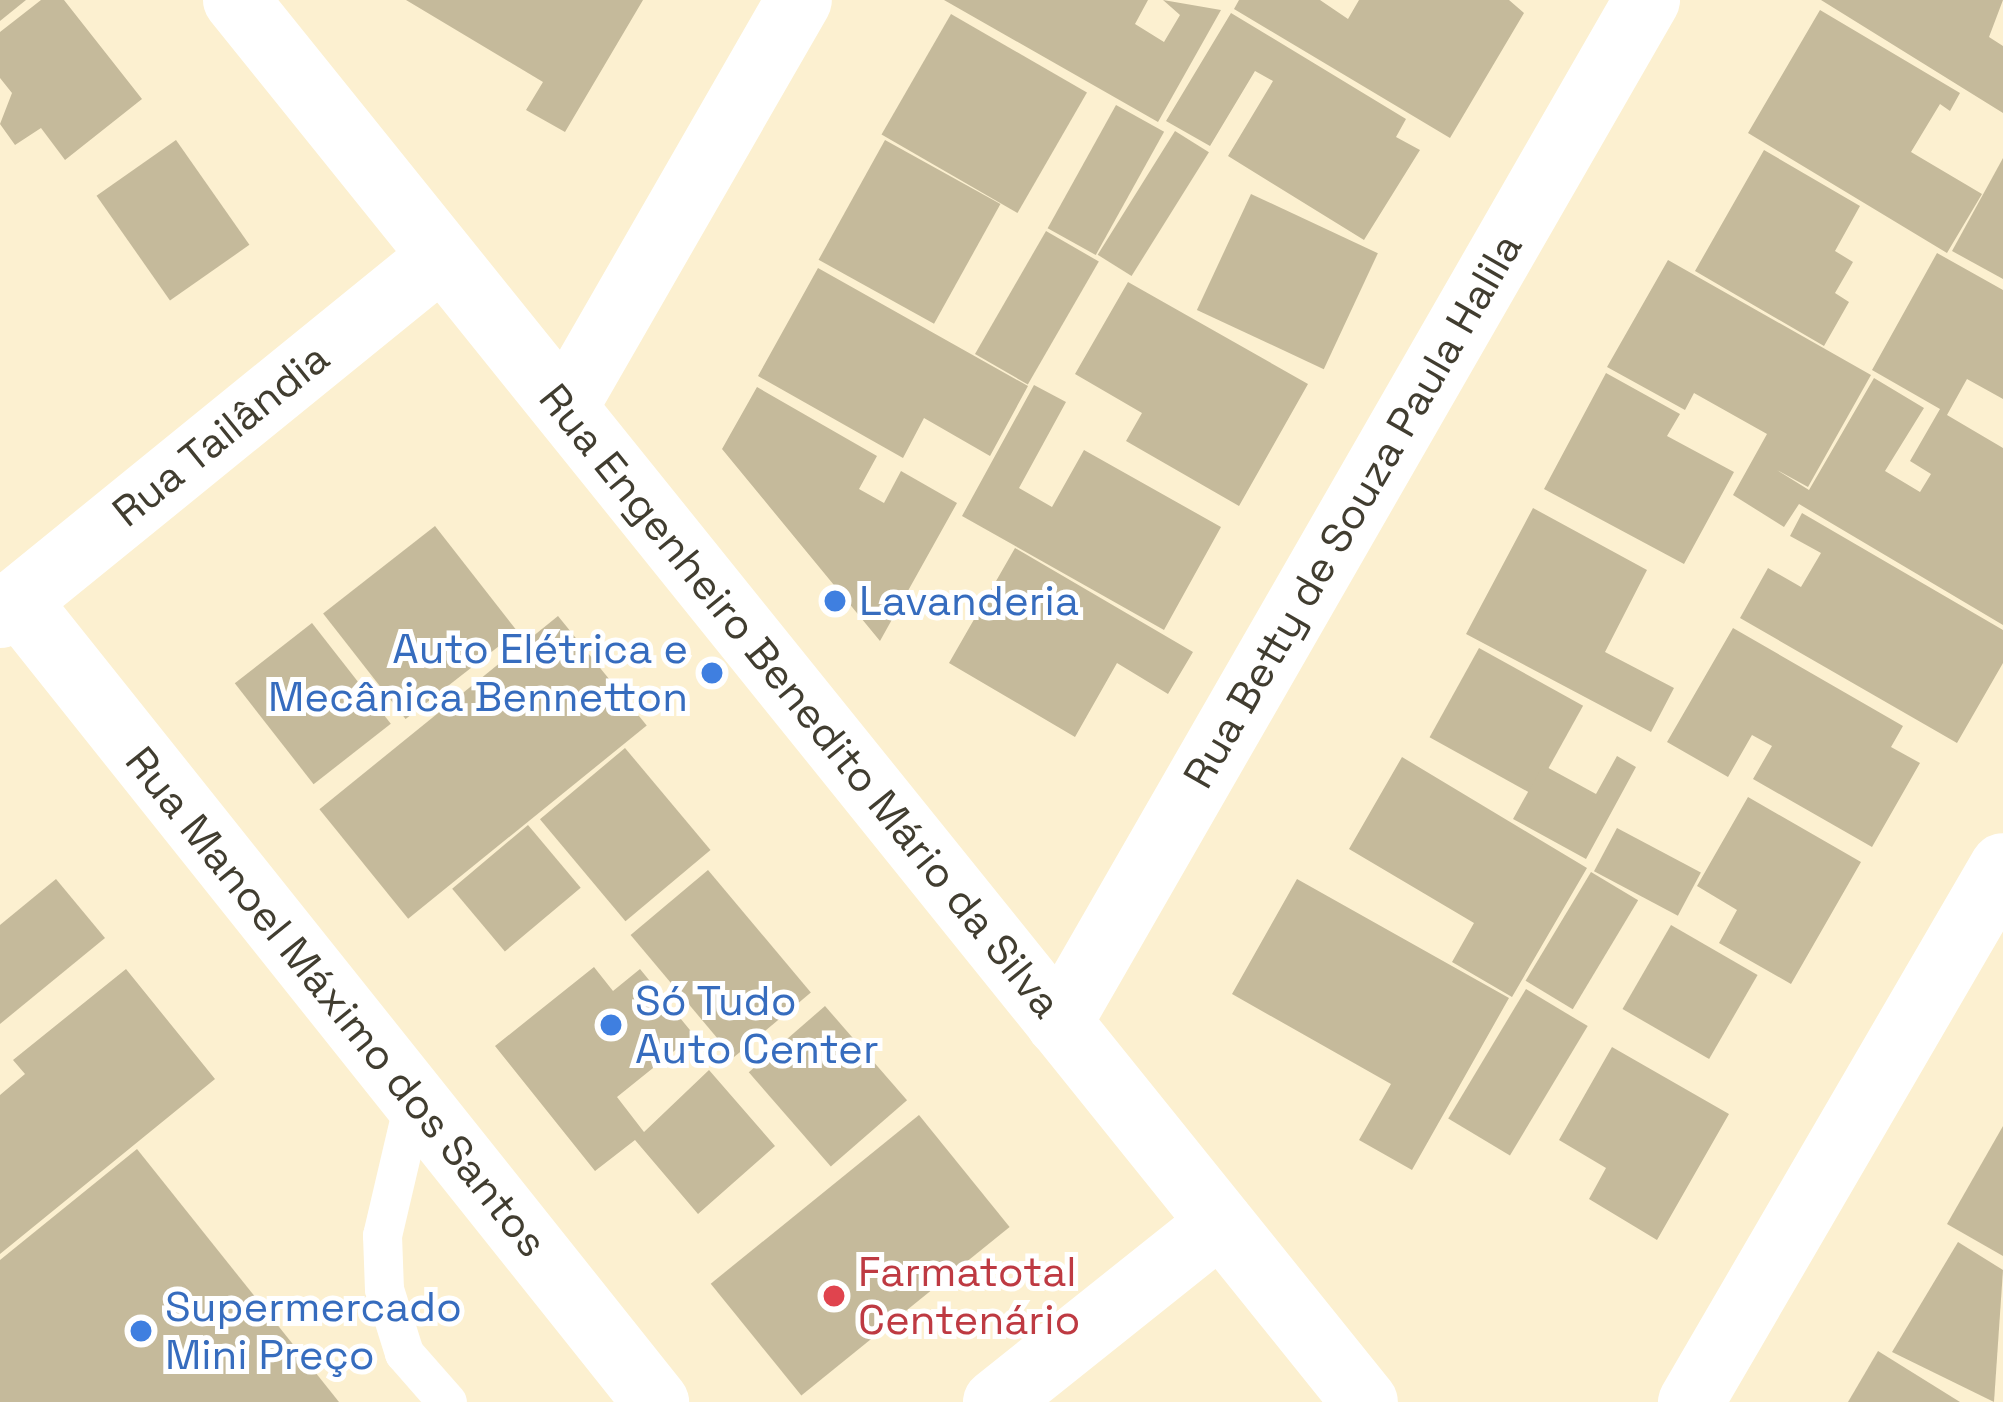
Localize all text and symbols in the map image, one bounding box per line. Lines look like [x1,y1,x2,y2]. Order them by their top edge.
street label: Rua Betty de Souza Paula Halila [1173,225,1533,797]
street label: Rua Tailândia [102,332,340,538]
street label: Rua Engenheiro Benedito Mário da Silva [529,374,1071,1028]
place label: Lavanderia [859,576,1079,626]
marker: Lavanderia [822,588,848,614]
place label: Auto Elétrica e Mecânica Bennetton [268,624,688,722]
marker: Auto Elétrica e Mecânica Bennetton [699,660,725,686]
street label: Rua Manoel Máximo dos Santos [115,737,557,1267]
place label: Só Tudo Auto Center [635,976,879,1074]
marker: Só Tudo Auto Center [598,1012,624,1038]
place label: Farmatotal Centenário [858,1247,1080,1346]
place label: Supermercado Mini Preço [165,1282,462,1380]
marker: Farmatotal Centenário [821,1283,847,1309]
marker: Supermercado Mini Preço [128,1318,154,1344]

